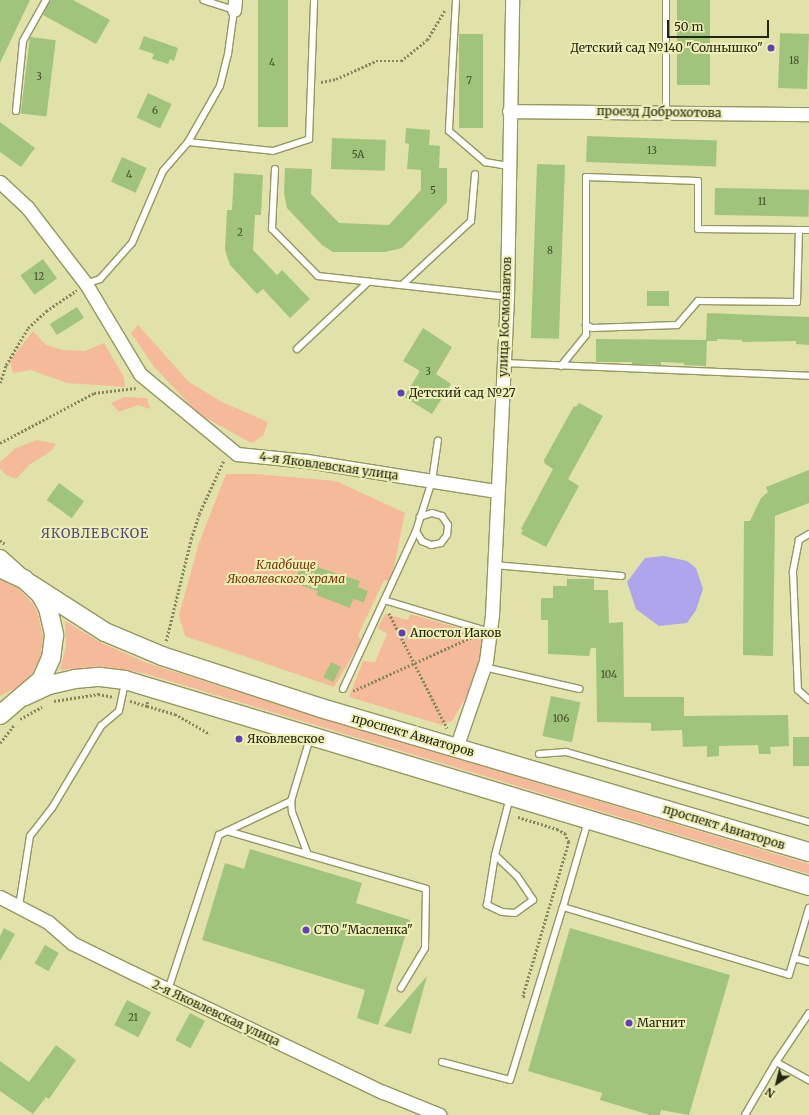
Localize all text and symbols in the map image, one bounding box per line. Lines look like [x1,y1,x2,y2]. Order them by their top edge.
scale bar [669,12,771,38]
text: 50 m [674,19,703,34]
place label: Детский сад №140 "Солнышко" [570,41,763,55]
marker: Детский сад №140 "Солнышко" [766,43,776,53]
house number: 18 [789,55,799,67]
house number: 4 [269,57,275,69]
house number: 3 [36,71,42,83]
house number: 7 [466,75,472,87]
street label: проезд Доброхотова [597,104,721,120]
house number: 6 [152,105,158,117]
house number: 13 [647,145,657,157]
house number: 5А [352,149,364,161]
house number: 4 [126,169,132,181]
house number: 5 [430,185,436,197]
house number: 11 [758,196,766,208]
house number: 2 [237,227,243,239]
house number: 8 [547,245,553,257]
street label: улица Космонавтов [496,257,514,377]
house number: 12 [34,271,44,283]
house number: 3 [425,366,431,378]
place label: Детский сад №27 [409,386,516,400]
marker: Детский сад №27 [396,388,406,398]
street label: 4-я Яковлевская улица [259,449,399,483]
district label: ЯКОВЛЕВСКОЕ [41,526,149,542]
park label: Кладбище Яковлевского храма [227,558,345,586]
place label: Апостол Иаков [410,626,501,640]
marker: Апостол Иаков [397,628,407,638]
house number: 104 [601,669,617,681]
street label: проспект Авиаторов [350,711,476,759]
house number: 106 [553,713,569,725]
place label: Яковлевское [247,732,324,746]
marker: Яковлевское [234,734,244,744]
street label: проспект Авиаторов [661,802,787,852]
place label: СТО "Масленка" [314,923,413,937]
marker: СТО "Масленка" [301,925,311,935]
street label: 2-я Яковлевская улица [150,977,282,1049]
house number: 21 [128,1012,138,1024]
place label: Магнит [637,1016,685,1030]
marker: Магнит [624,1018,634,1028]
north arrow [757,1063,797,1103]
text: N [763,1085,778,1101]

